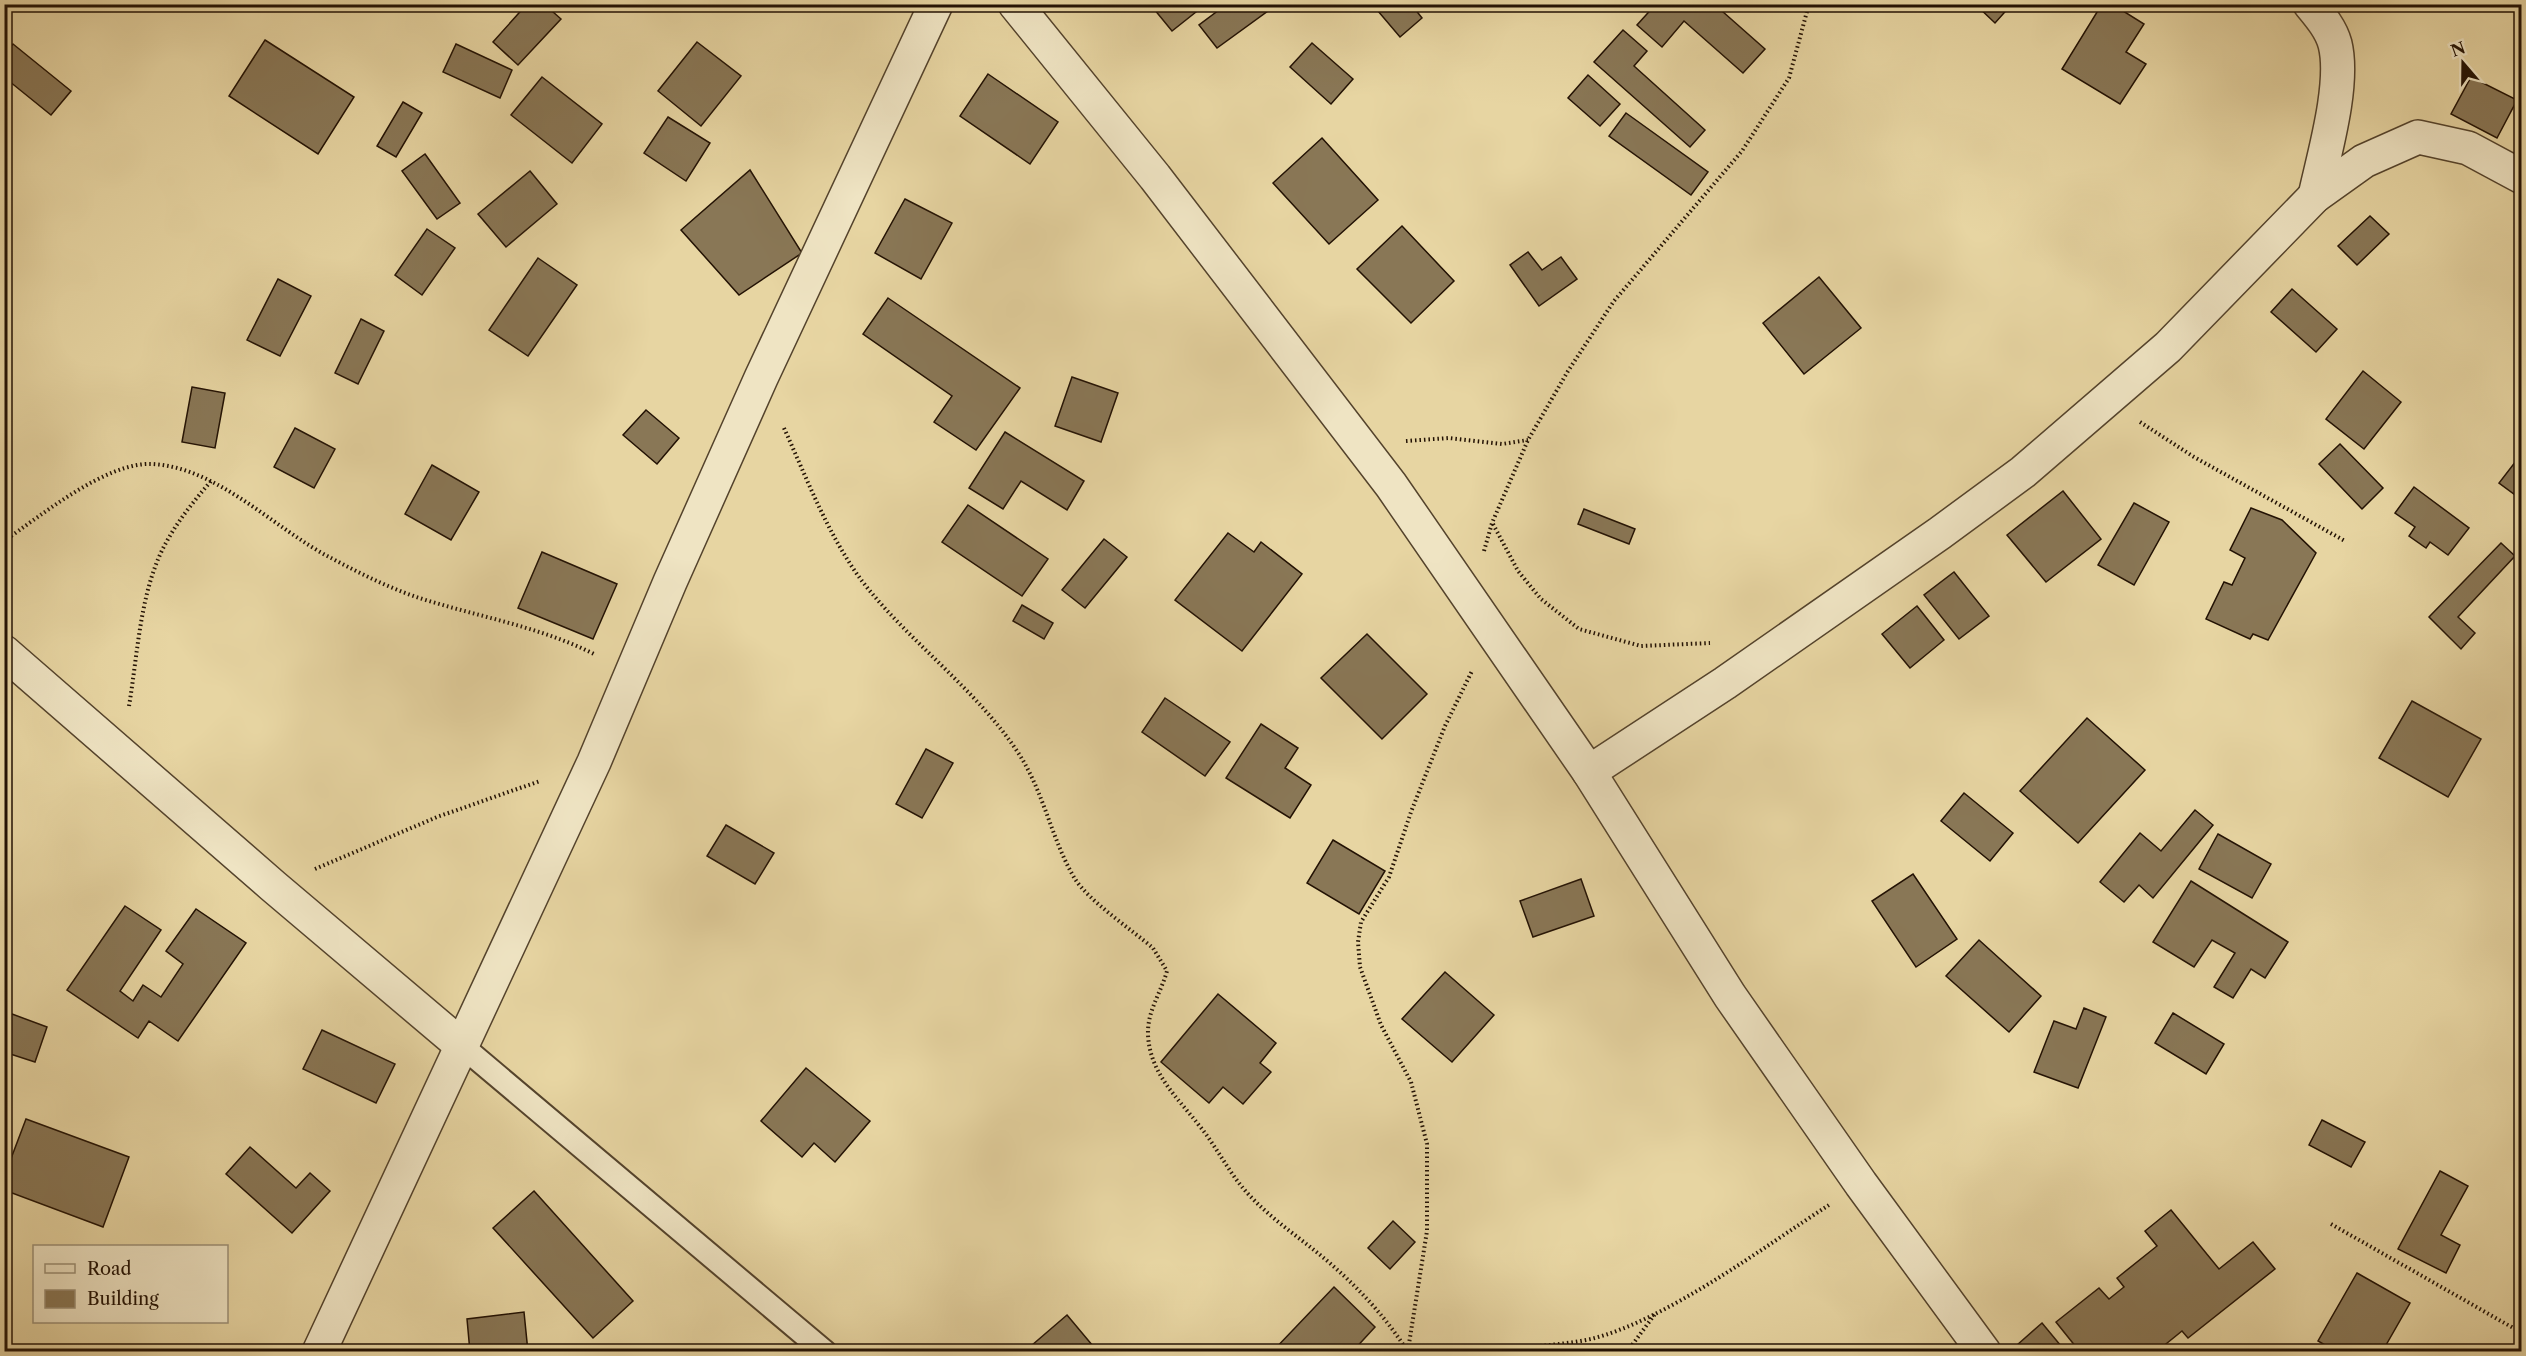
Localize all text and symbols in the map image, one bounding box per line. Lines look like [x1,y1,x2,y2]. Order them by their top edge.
north arrow [2433,33,2493,93]
text: N [2448,37,2468,61]
legend [33,1245,228,1323]
text: Road [87,1258,132,1280]
text: Building [87,1288,159,1310]

